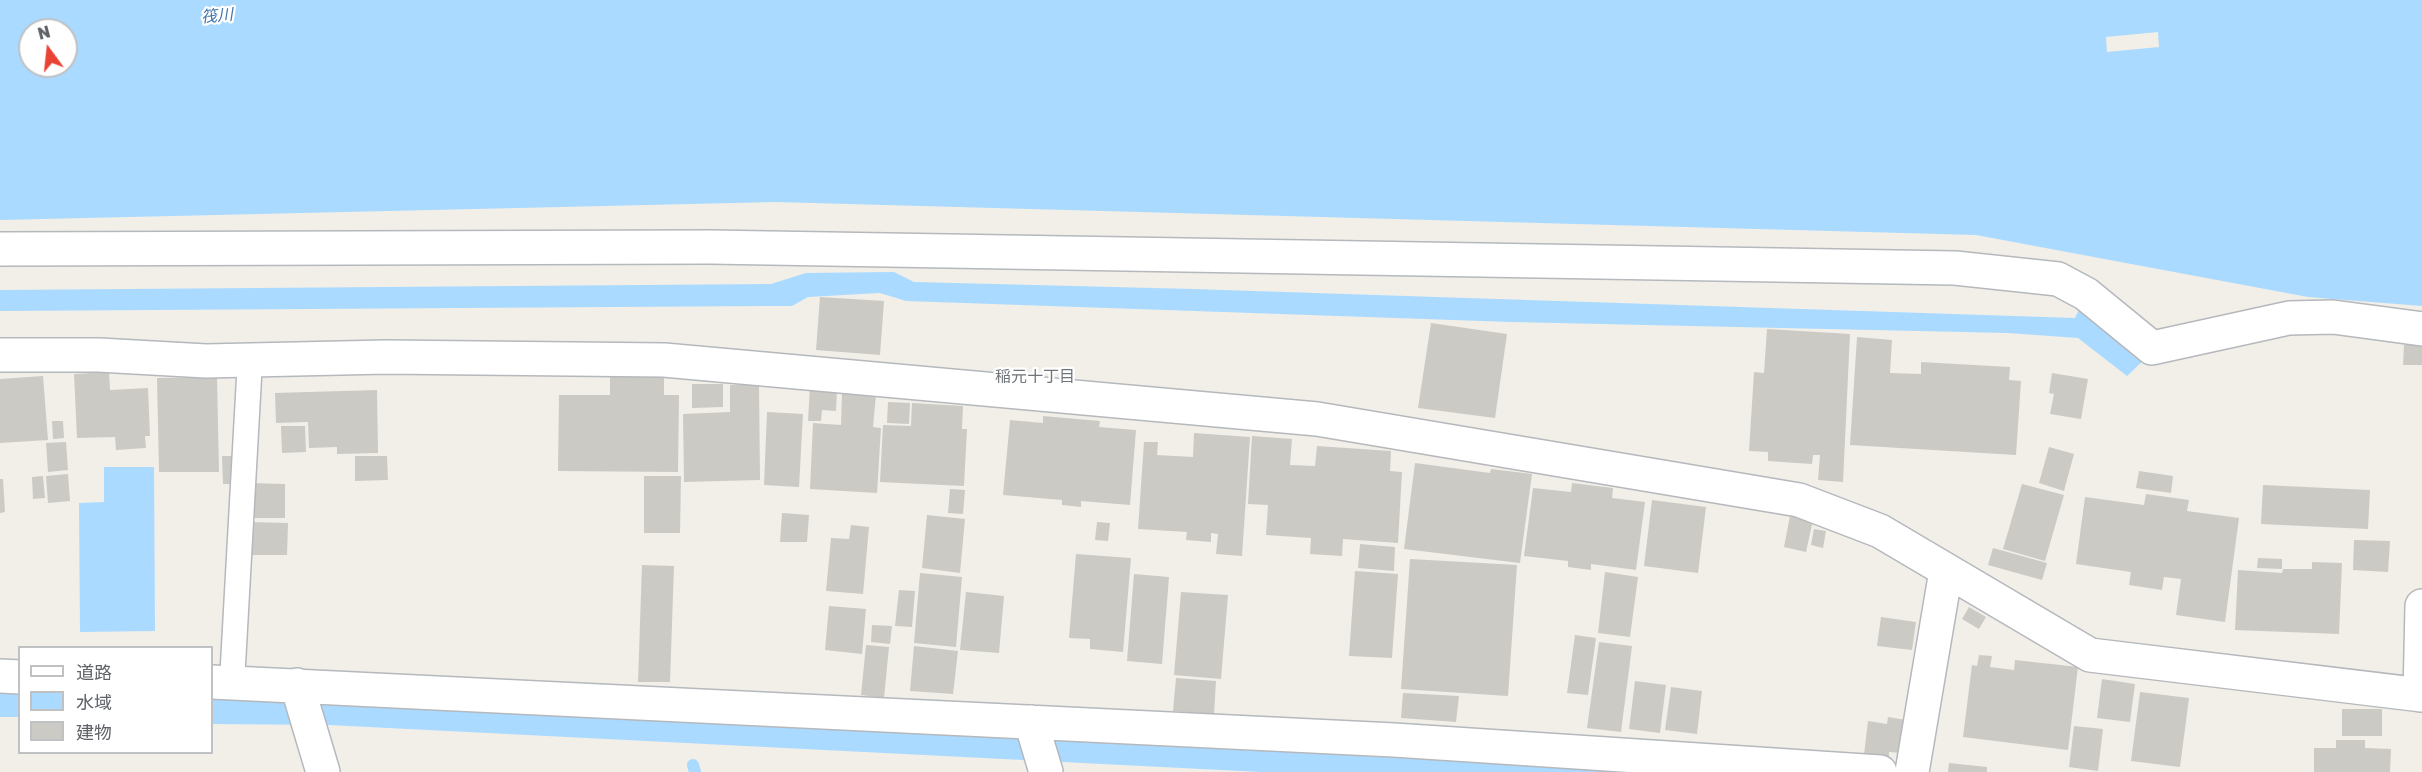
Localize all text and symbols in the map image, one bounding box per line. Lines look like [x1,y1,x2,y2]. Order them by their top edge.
water label: 筏川 [200,5,234,27]
north arrow [18,18,78,78]
text: N [35,21,52,44]
district label: 稲元十丁目 [995,367,1075,387]
legend [18,646,213,754]
text: 道路 [76,661,112,683]
text: 水域 [76,691,112,713]
text: 建物 [76,721,112,743]

